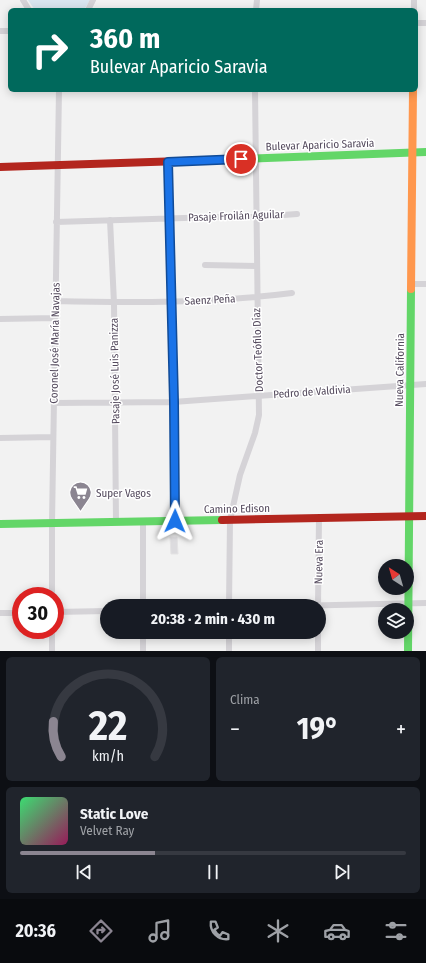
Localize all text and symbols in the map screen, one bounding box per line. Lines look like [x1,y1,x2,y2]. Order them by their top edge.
text: 360 m [90,22,160,55]
icon: right [24,24,76,76]
text: Bulevar Aparicio Saravia [90,56,268,78]
street label: Bulevar Aparicio Saravia [266,137,374,153]
pin [224,142,258,176]
icon: arrive [230,148,252,170]
street label: Pasaje Froilán Aguilar [188,208,284,224]
street label: Coronel José María Navajas [47,282,63,404]
street label: Saenz Peña [184,292,236,308]
street label: Doctor Teófilo Díaz [250,307,266,392]
street label: Pasaje José Luis Panizza [108,318,122,424]
street label: Nueva California [393,333,407,407]
street label: Pedro de Valdivia [273,383,351,401]
supermarket icon: Super Vagos [67,480,93,513]
place label: Super Vagos [96,487,151,500]
position arrow [154,500,196,542]
street label: Camino Edison [204,502,270,516]
street label: Nueva Era [312,540,326,584]
north arrow [378,559,414,595]
map controls [378,559,414,639]
speed limit sign: 30 [12,587,64,639]
button: layers [378,603,414,639]
text: 20:38 · 2 min · 430 m [151,610,275,628]
text: Clima [230,692,260,707]
text: 22 [88,701,127,751]
text: 19° [297,711,339,747]
text: − [230,716,240,743]
text: + [396,716,406,743]
text: km/h [92,748,124,765]
text: Static Love [80,805,148,823]
text: Velvet Ray [80,823,134,838]
icon: previous [73,861,95,883]
icon: pause [202,861,224,883]
icon: next [331,861,353,883]
icon: directions [87,917,115,945]
icon: music [146,917,174,945]
icon: phone [205,917,233,945]
icon: climate [264,917,292,945]
icon: car [323,917,351,945]
icon: filters [382,917,410,945]
text: 20:36 [16,920,56,942]

